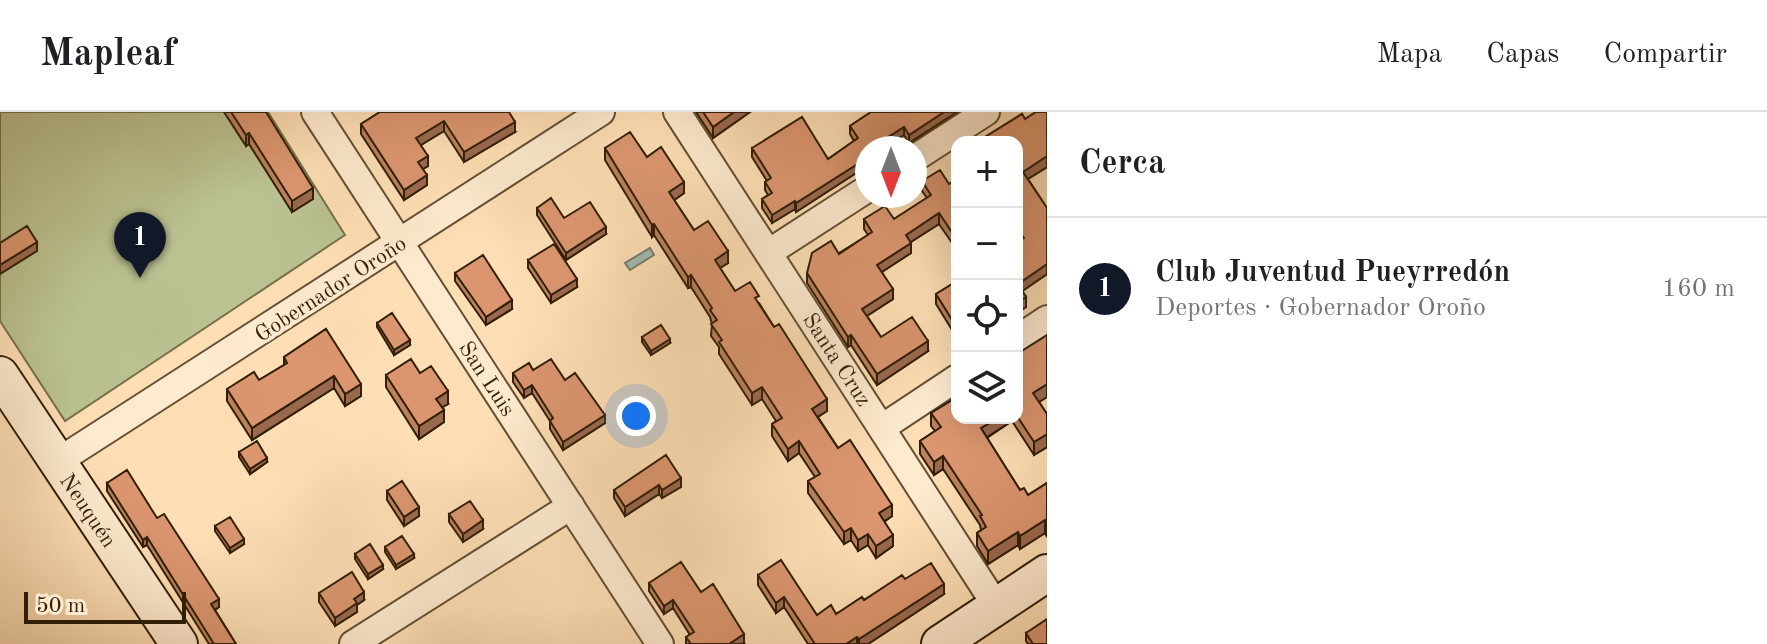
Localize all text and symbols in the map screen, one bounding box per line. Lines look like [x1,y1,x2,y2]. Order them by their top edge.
text: Mapleaf [40,36,176,74]
text: Mapa [1377,41,1442,69]
text: Capas [1486,41,1559,69]
text: Compartir [1603,41,1727,69]
north arrow [855,136,927,208]
map controls [951,136,1023,424]
button: + [951,136,1023,208]
text: Cerca [1079,147,1165,181]
button: − [951,208,1023,280]
pin: 1 [114,212,166,278]
street label: Gobernador Oroño [251,233,411,347]
text: Club Juventud Pueyrredón [1155,258,1510,288]
text: 1 [1097,276,1113,302]
text: 160 m [1662,276,1735,302]
button: locate [951,280,1023,352]
text: Deportes · Gobernador Oroño [1155,295,1486,321]
street label: Santa Cruz [798,310,874,411]
street label: San Luis [454,338,519,421]
button: layers [951,352,1023,424]
your location [616,396,656,436]
street label: Neuquén [55,470,120,552]
scale bar [24,588,186,624]
text: 50 m [36,595,85,617]

